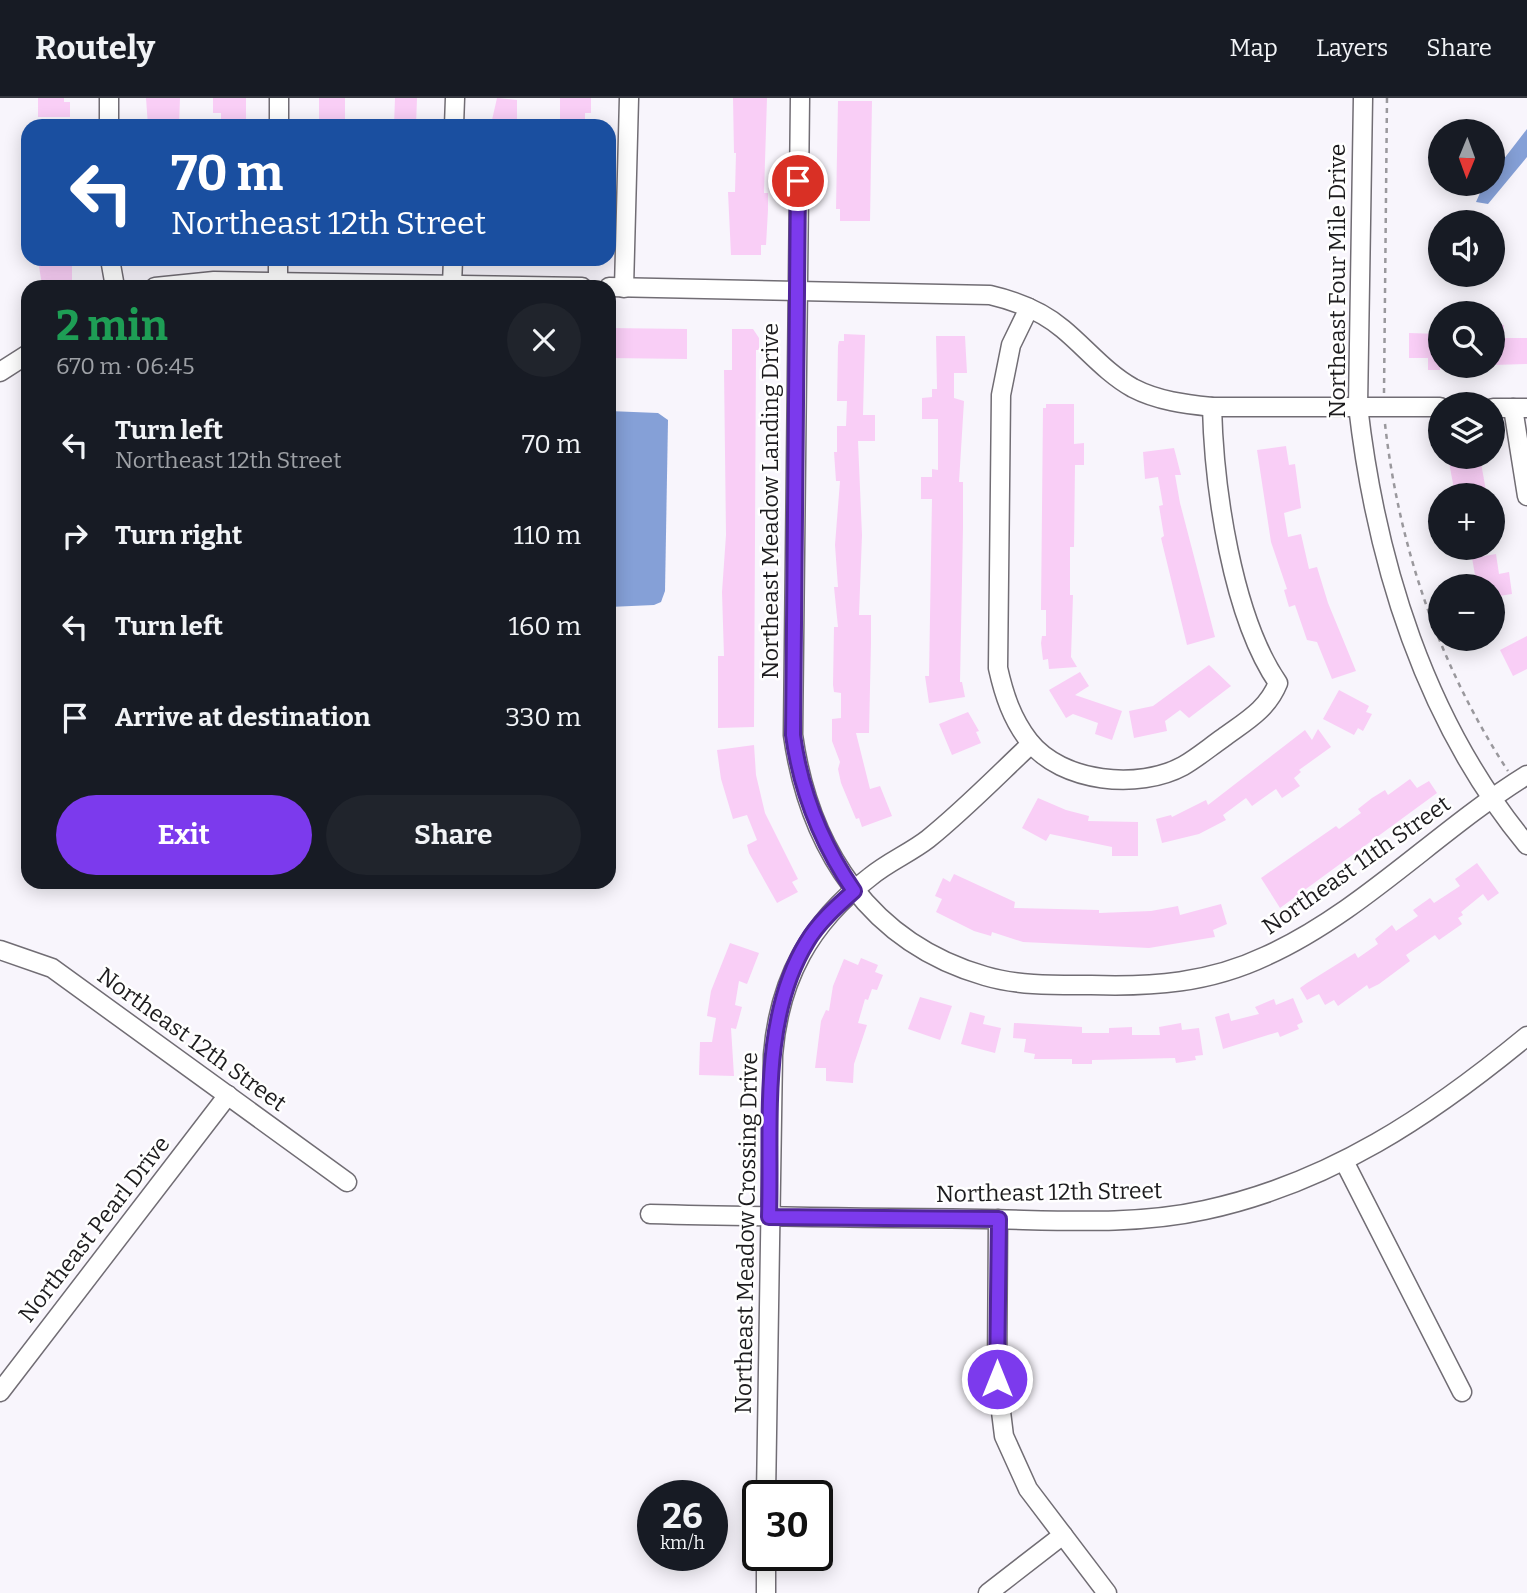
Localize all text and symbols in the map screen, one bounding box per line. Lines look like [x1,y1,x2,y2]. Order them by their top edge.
text: Routely [35,28,155,68]
text: Map [1230,34,1278,62]
text: Layers [1316,34,1388,62]
text: Share [1426,34,1492,62]
north arrow [1428,119,1505,196]
map controls [1428,119,1505,651]
text: 70 m [171,144,283,203]
street label: Northeast Four Mile Drive [1323,144,1351,418]
icon: left [56,147,147,238]
pin [768,151,828,211]
icon: arrive [779,162,817,200]
text: Northeast 12th Street [171,204,486,242]
button: sound [1428,210,1505,287]
text: 2 min [56,301,168,351]
button: search [1428,301,1505,378]
button: close [507,303,581,377]
street label: Northeast Meadow Landing Drive [756,323,784,679]
text: 670 m · 06:45 [56,352,194,380]
button: layers [1428,392,1505,469]
text: Turn left [115,415,223,446]
icon: left [56,426,94,464]
text: 70 m [522,429,581,460]
text: Northeast 12th Street [115,446,342,474]
button: + [1428,483,1505,560]
icon: right [56,517,94,555]
text: Turn right [115,520,242,551]
text: 110 m [513,520,581,551]
button: − [1428,574,1505,651]
icon: left [56,608,94,646]
text: Turn left [115,611,223,642]
text: 160 m [509,611,581,642]
icon: arrive [56,699,94,737]
text: Arrive at destination [115,702,370,733]
text: 330 m [505,702,581,733]
street label: Northeast 11th Street [1257,789,1455,941]
button: Exit [56,795,312,875]
button: Share [326,795,581,875]
street label: Northeast 12th Street [92,961,292,1117]
street label: Northeast Meadow Crossing Drive [729,1052,763,1414]
street label: Northeast Pearl Drive [13,1130,175,1328]
street label: Northeast 12th Street [936,1176,1162,1208]
position arrow [960,1342,1034,1416]
speed limit sign: 30 [742,1480,833,1571]
text: 26 [662,1495,703,1537]
text: km/h [660,1532,705,1554]

